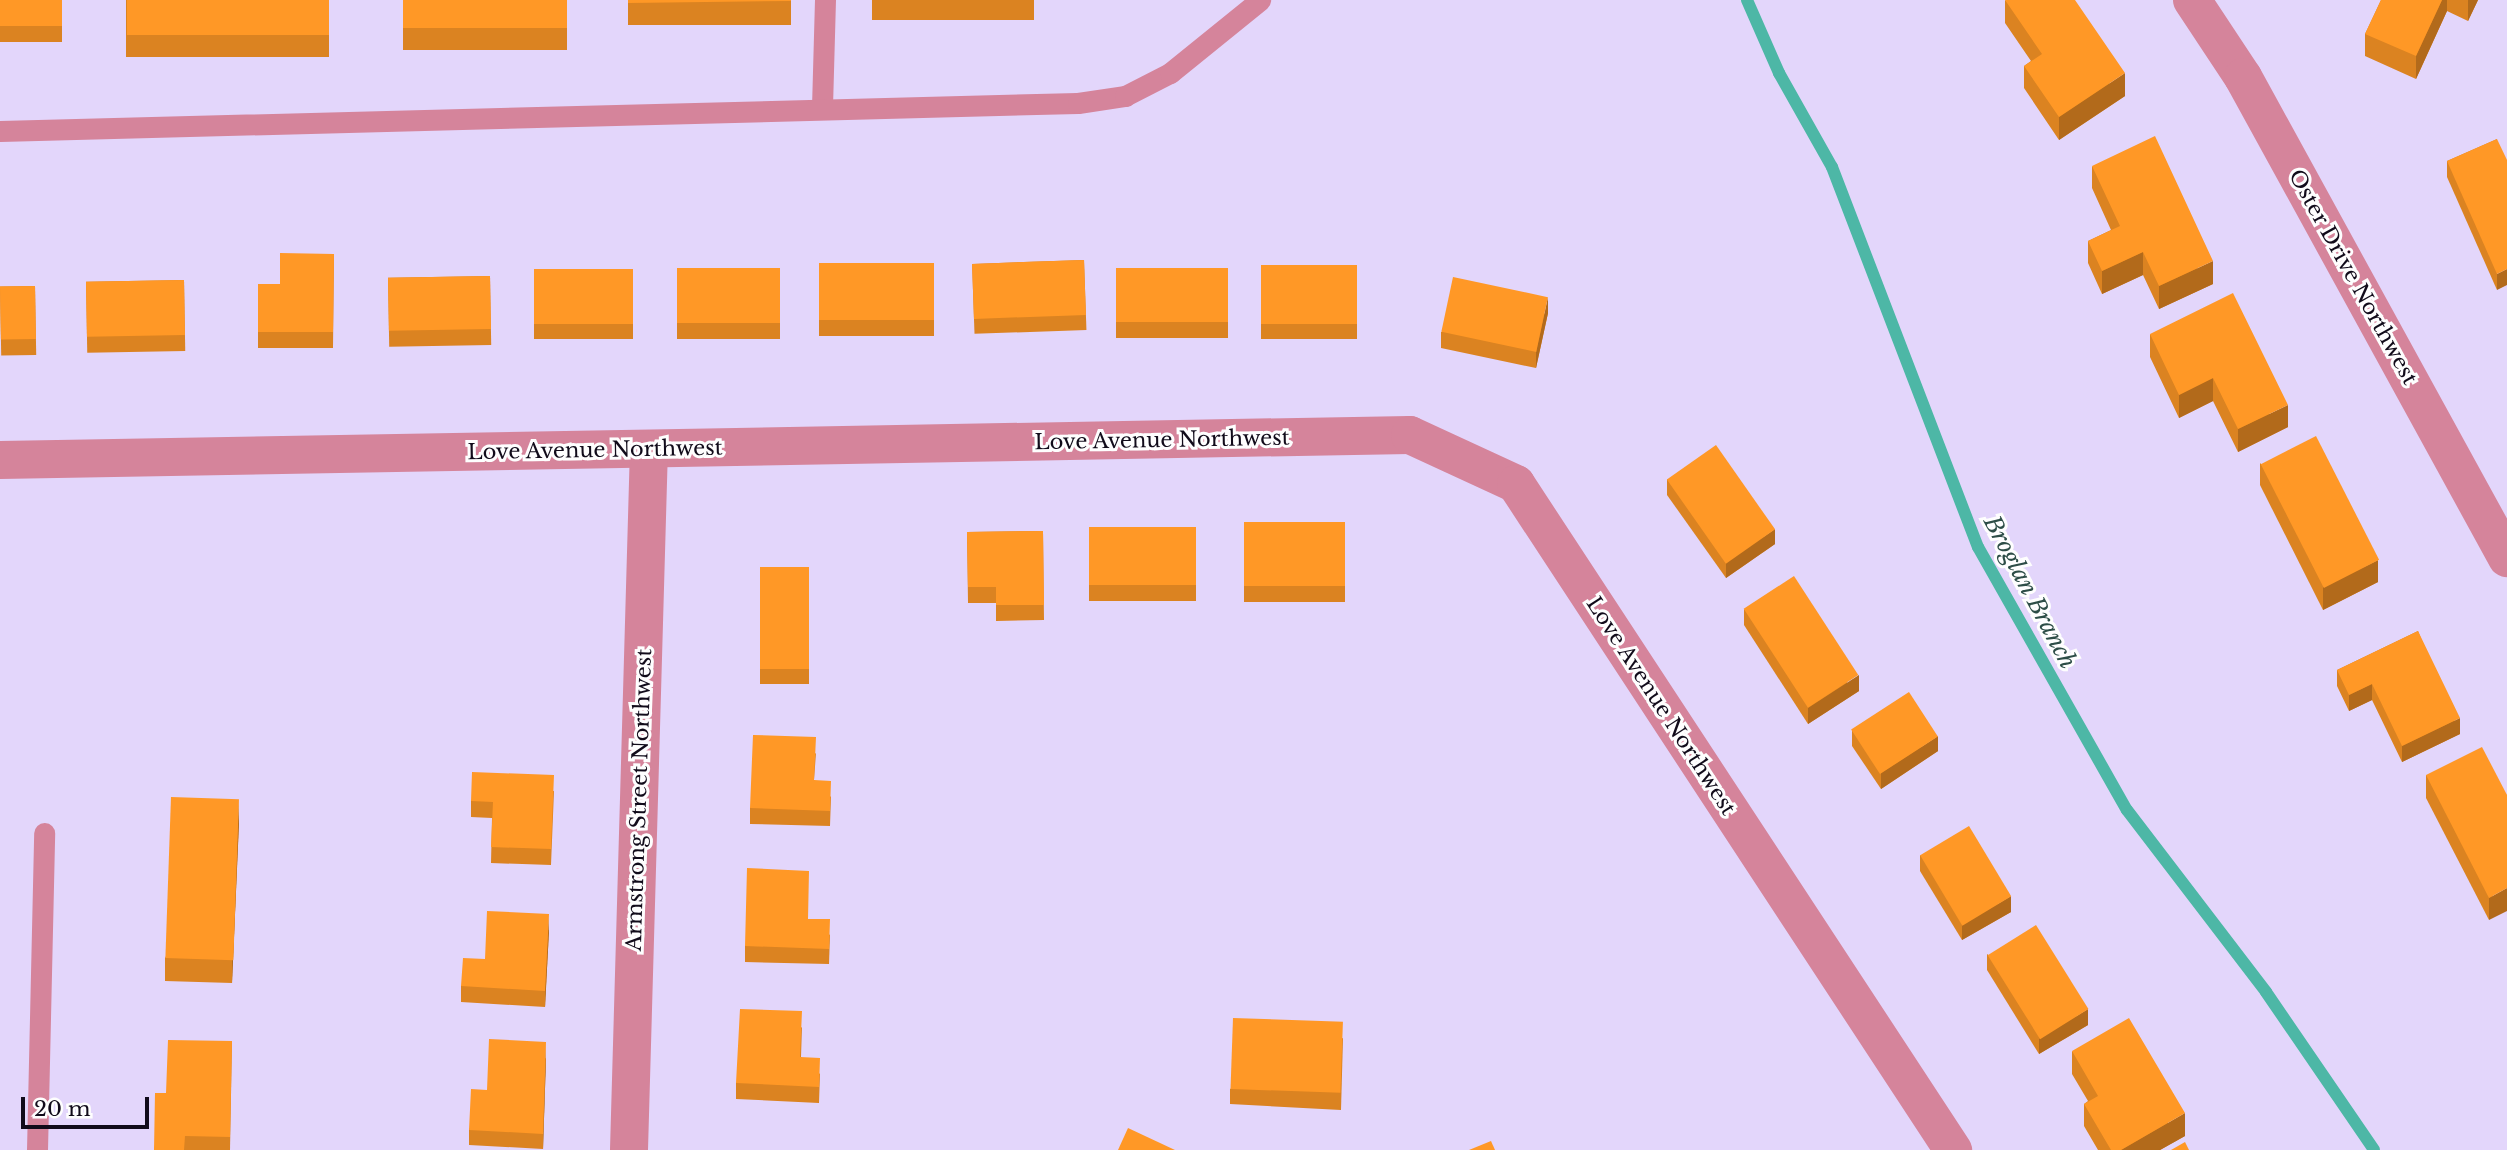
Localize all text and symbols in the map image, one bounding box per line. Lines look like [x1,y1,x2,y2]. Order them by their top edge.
street label: Oster Drive Northwest [2283,165,2423,389]
street label: Love Avenue Northwest [1034,425,1290,455]
street label: Love Avenue Northwest [467,435,723,465]
water label: Broglan Branch [1978,510,2082,674]
street label: Love Avenue Northwest [1581,592,1741,820]
street label: Armstrong Street Northwest [621,648,657,952]
scale bar [24,1084,152,1128]
text: 20 m [34,1096,91,1122]

